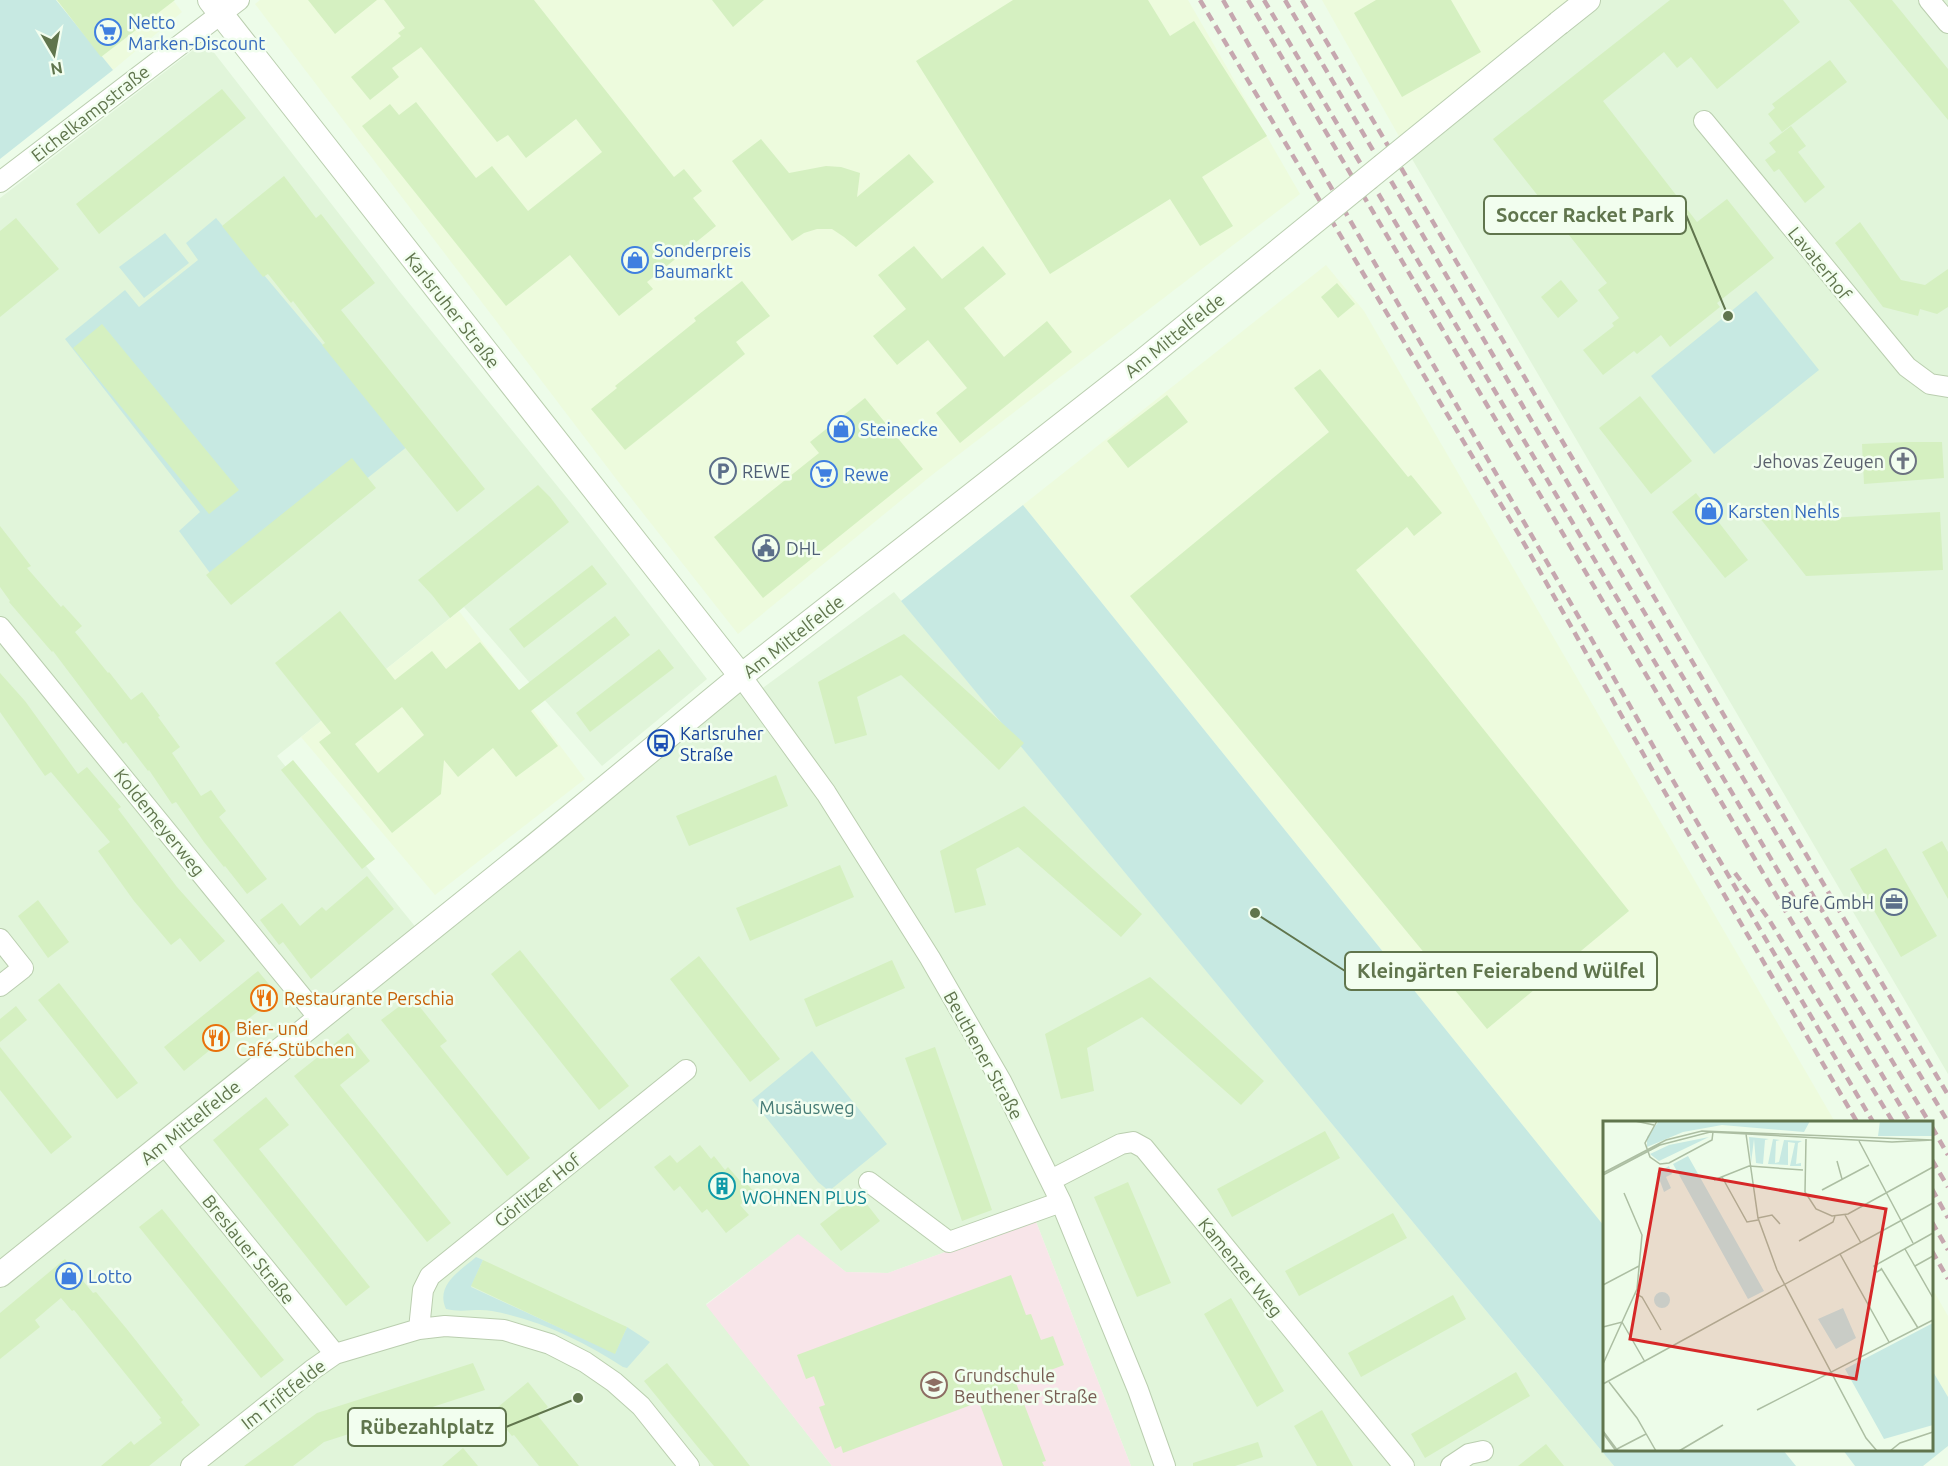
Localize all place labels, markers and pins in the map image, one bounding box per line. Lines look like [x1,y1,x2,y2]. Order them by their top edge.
place label: Netto Marken-Discount [128,12,265,53]
supermarket icon: Netto Marken-Discount [93,17,123,47]
callout: Soccer Racket Park [1484,196,1686,234]
place label: Sonderpreis Baumarkt [654,240,751,281]
shop icon: Sonderpreis Baumarkt [620,245,650,275]
shop icon: Steinecke [826,414,856,444]
place label: Steinecke [860,419,938,439]
church icon: Jehovas Zeugen [1888,446,1918,476]
place label: Jehovas Zeugen [1754,451,1884,471]
parking icon: REWE [708,456,738,486]
supermarket icon: Rewe [809,459,839,489]
place label: REWE [742,461,790,481]
place label: Rewe [844,464,889,484]
shop icon: Karsten Nehls [1694,496,1724,526]
place label: Karsten Nehls [1728,501,1840,521]
public building icon: DHL [751,533,781,563]
place label: DHL [786,538,820,558]
place label: Karlsruher Straße [680,723,764,764]
bus stop icon: Karlsruher Straße [646,728,676,758]
office icon: Bufe GmbH [1879,887,1909,917]
place label: Bufe GmbH [1781,892,1874,912]
callout: Kleingärten Feierabend Wülfel [1345,952,1657,990]
restaurant icon: Restaurante Perschia [249,983,279,1013]
place label: Restaurante Perschia [284,988,454,1008]
place label: Bier- und Café-Stübchen [236,1018,354,1059]
restaurant icon: Bier- und Café-Stübchen [201,1023,231,1053]
place label: hanova WOHNEN PLUS [742,1166,867,1207]
building icon: hanova WOHNEN PLUS [707,1171,737,1201]
shop icon: Lotto [54,1261,84,1291]
place label: Lotto [88,1266,132,1286]
place label: Grundschule Beuthener Straße [954,1365,1097,1406]
school or university icon: Grundschule Beuthener Straße [919,1370,949,1400]
callout: Rübezahlplatz [348,1408,506,1446]

